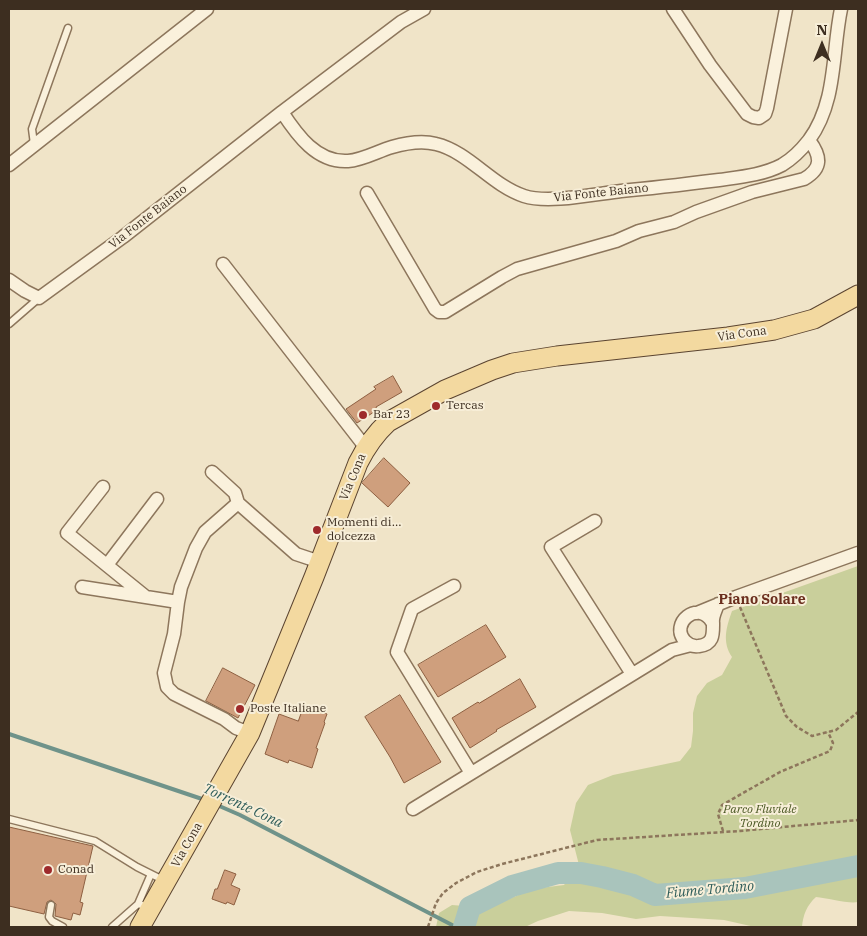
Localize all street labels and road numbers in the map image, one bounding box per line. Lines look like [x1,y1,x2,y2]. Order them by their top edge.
street label: Via Fonte Baiano [553,181,649,205]
street label: Via Fonte Baiano [106,182,190,252]
street label: Via Cona [716,323,768,345]
street label: Via Cona [337,451,369,503]
street label: Via Cona [168,820,206,870]

